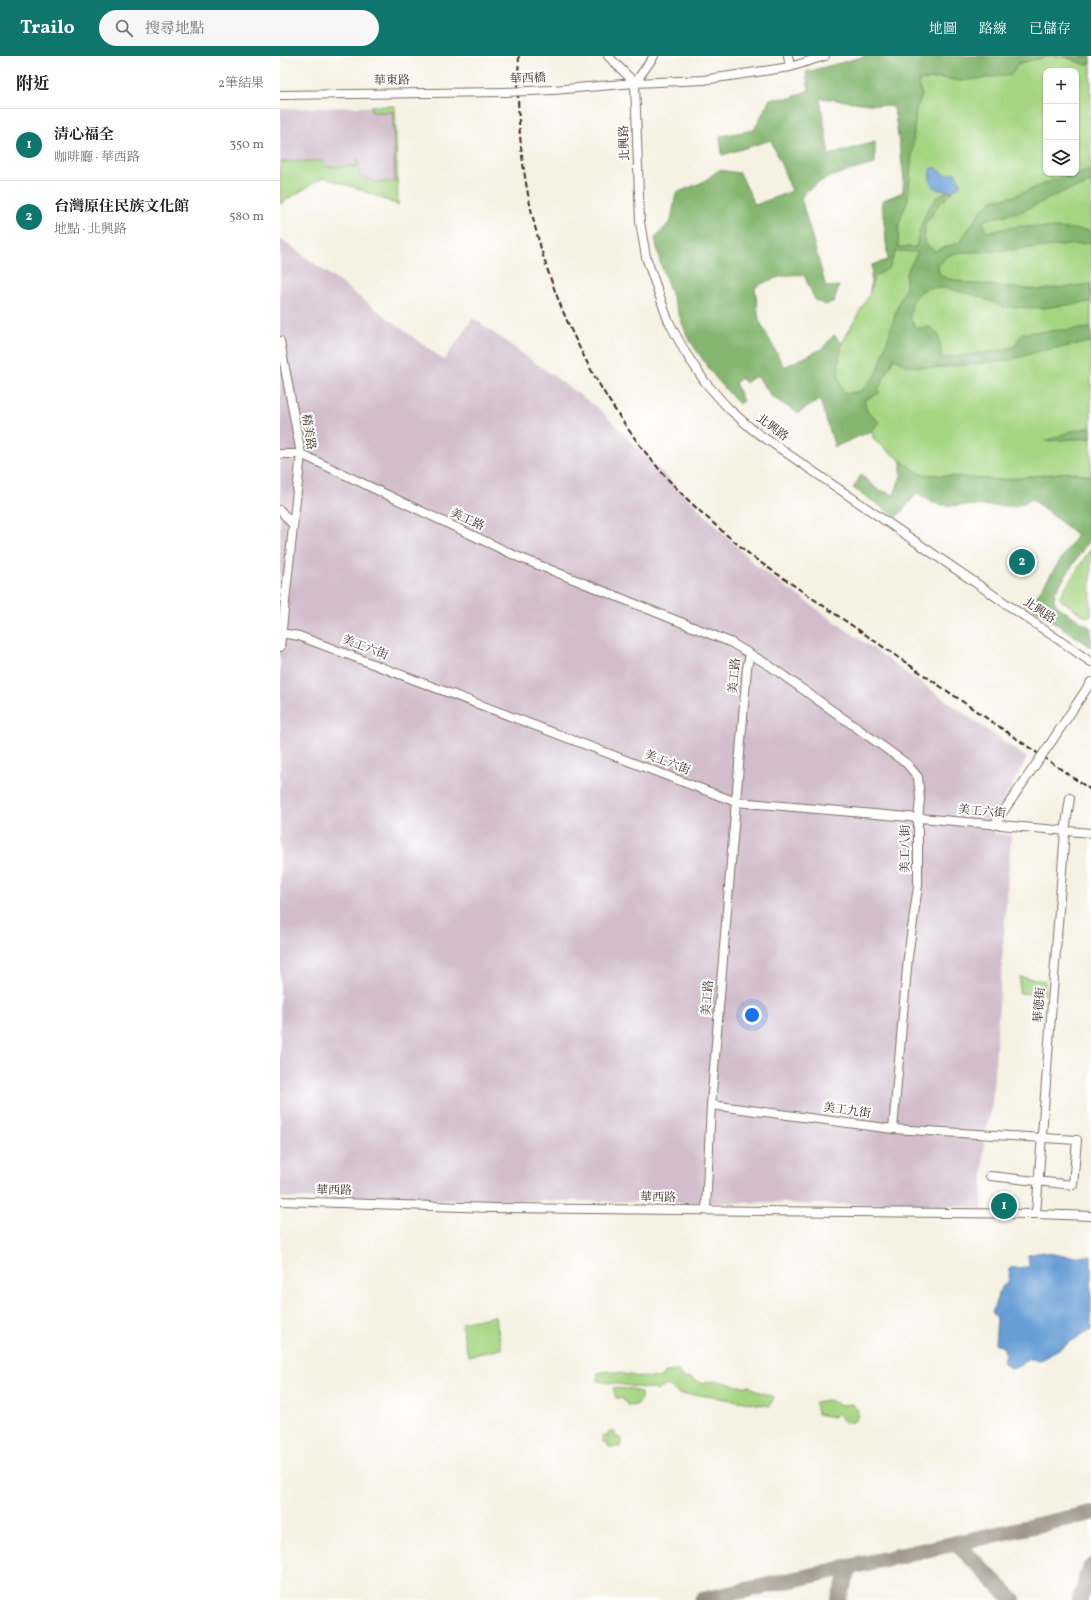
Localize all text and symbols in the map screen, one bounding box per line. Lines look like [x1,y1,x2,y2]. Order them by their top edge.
search box [99,10,379,46]
text: Trailo [20,15,75,41]
icon: search [113,17,135,39]
text: 搜尋地點 [145,19,205,40]
text: 地圖 [929,20,957,39]
text: 路線 [979,20,1007,39]
text: 已儲存 [1029,20,1071,39]
map controls [1043,68,1079,176]
button: + [1043,68,1079,104]
street label: 華西橋 [510,70,546,88]
text: 附近 [16,73,50,96]
street label: 華東路 [374,73,410,89]
text: 2筆結果 [218,75,264,93]
button: − [1043,104,1079,140]
text: 清心福全 [54,125,114,146]
street label: 北興路 [616,125,634,161]
text: 1 [26,136,32,154]
text: 350 m [229,136,264,154]
button: layers [1043,140,1079,176]
text: 咖啡廳 · 華西路 [54,149,140,167]
text: 台灣原住民族文化館 [54,197,189,218]
text: 2 [26,208,32,226]
text: 580 m [229,208,264,226]
text: 地點 · 北興路 [54,221,127,239]
street label: 北興路 [753,411,791,445]
street label: 精美路 [297,413,319,451]
street label: 美工路 [447,505,487,535]
pin: 2 [1009,547,1035,577]
street label: 北興路 [1020,594,1058,628]
street label: 美工六街 [340,632,391,664]
street label: 美工路 [725,657,745,695]
street label: 美工六街 [642,747,693,779]
street label: 美工六街 [957,802,1008,822]
street label: 美工八街 [898,824,914,873]
street label: 美工路 [698,979,718,1017]
street label: 華德街 [1031,985,1049,1024]
your location [742,1005,762,1025]
street label: 美工九街 [822,1100,873,1122]
street label: 華西路 [316,1183,352,1199]
street label: 華西路 [640,1190,676,1206]
pin: 1 [991,1191,1017,1221]

